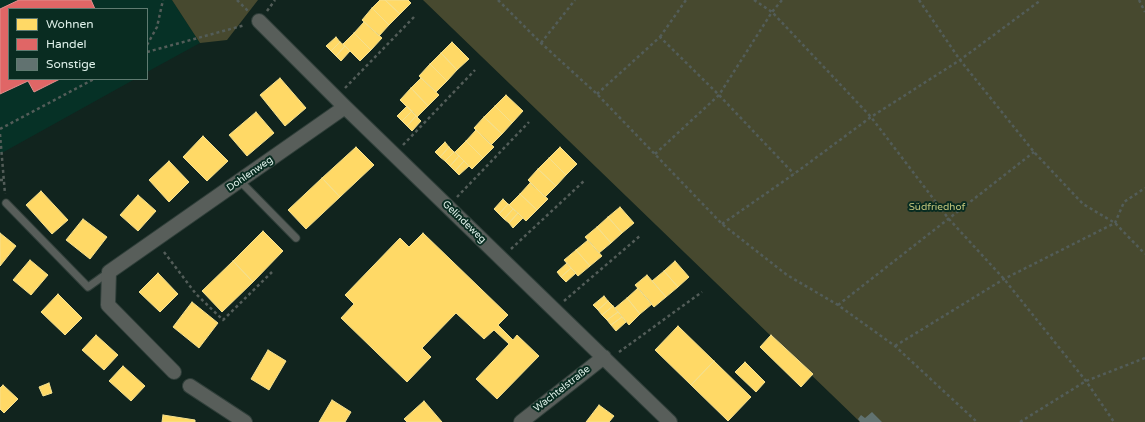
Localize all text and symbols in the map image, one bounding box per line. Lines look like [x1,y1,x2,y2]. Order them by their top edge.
legend [8,8,148,80]
text: Wohnen [46,17,94,31]
text: Handel [46,37,86,51]
text: Sonstige [46,57,96,71]
street label: Dohlenweg [225,154,275,194]
street label: Gelindeweg [440,198,488,246]
park label: Südfriedhof [909,201,965,213]
street label: Wachtelstraße [531,363,593,415]

